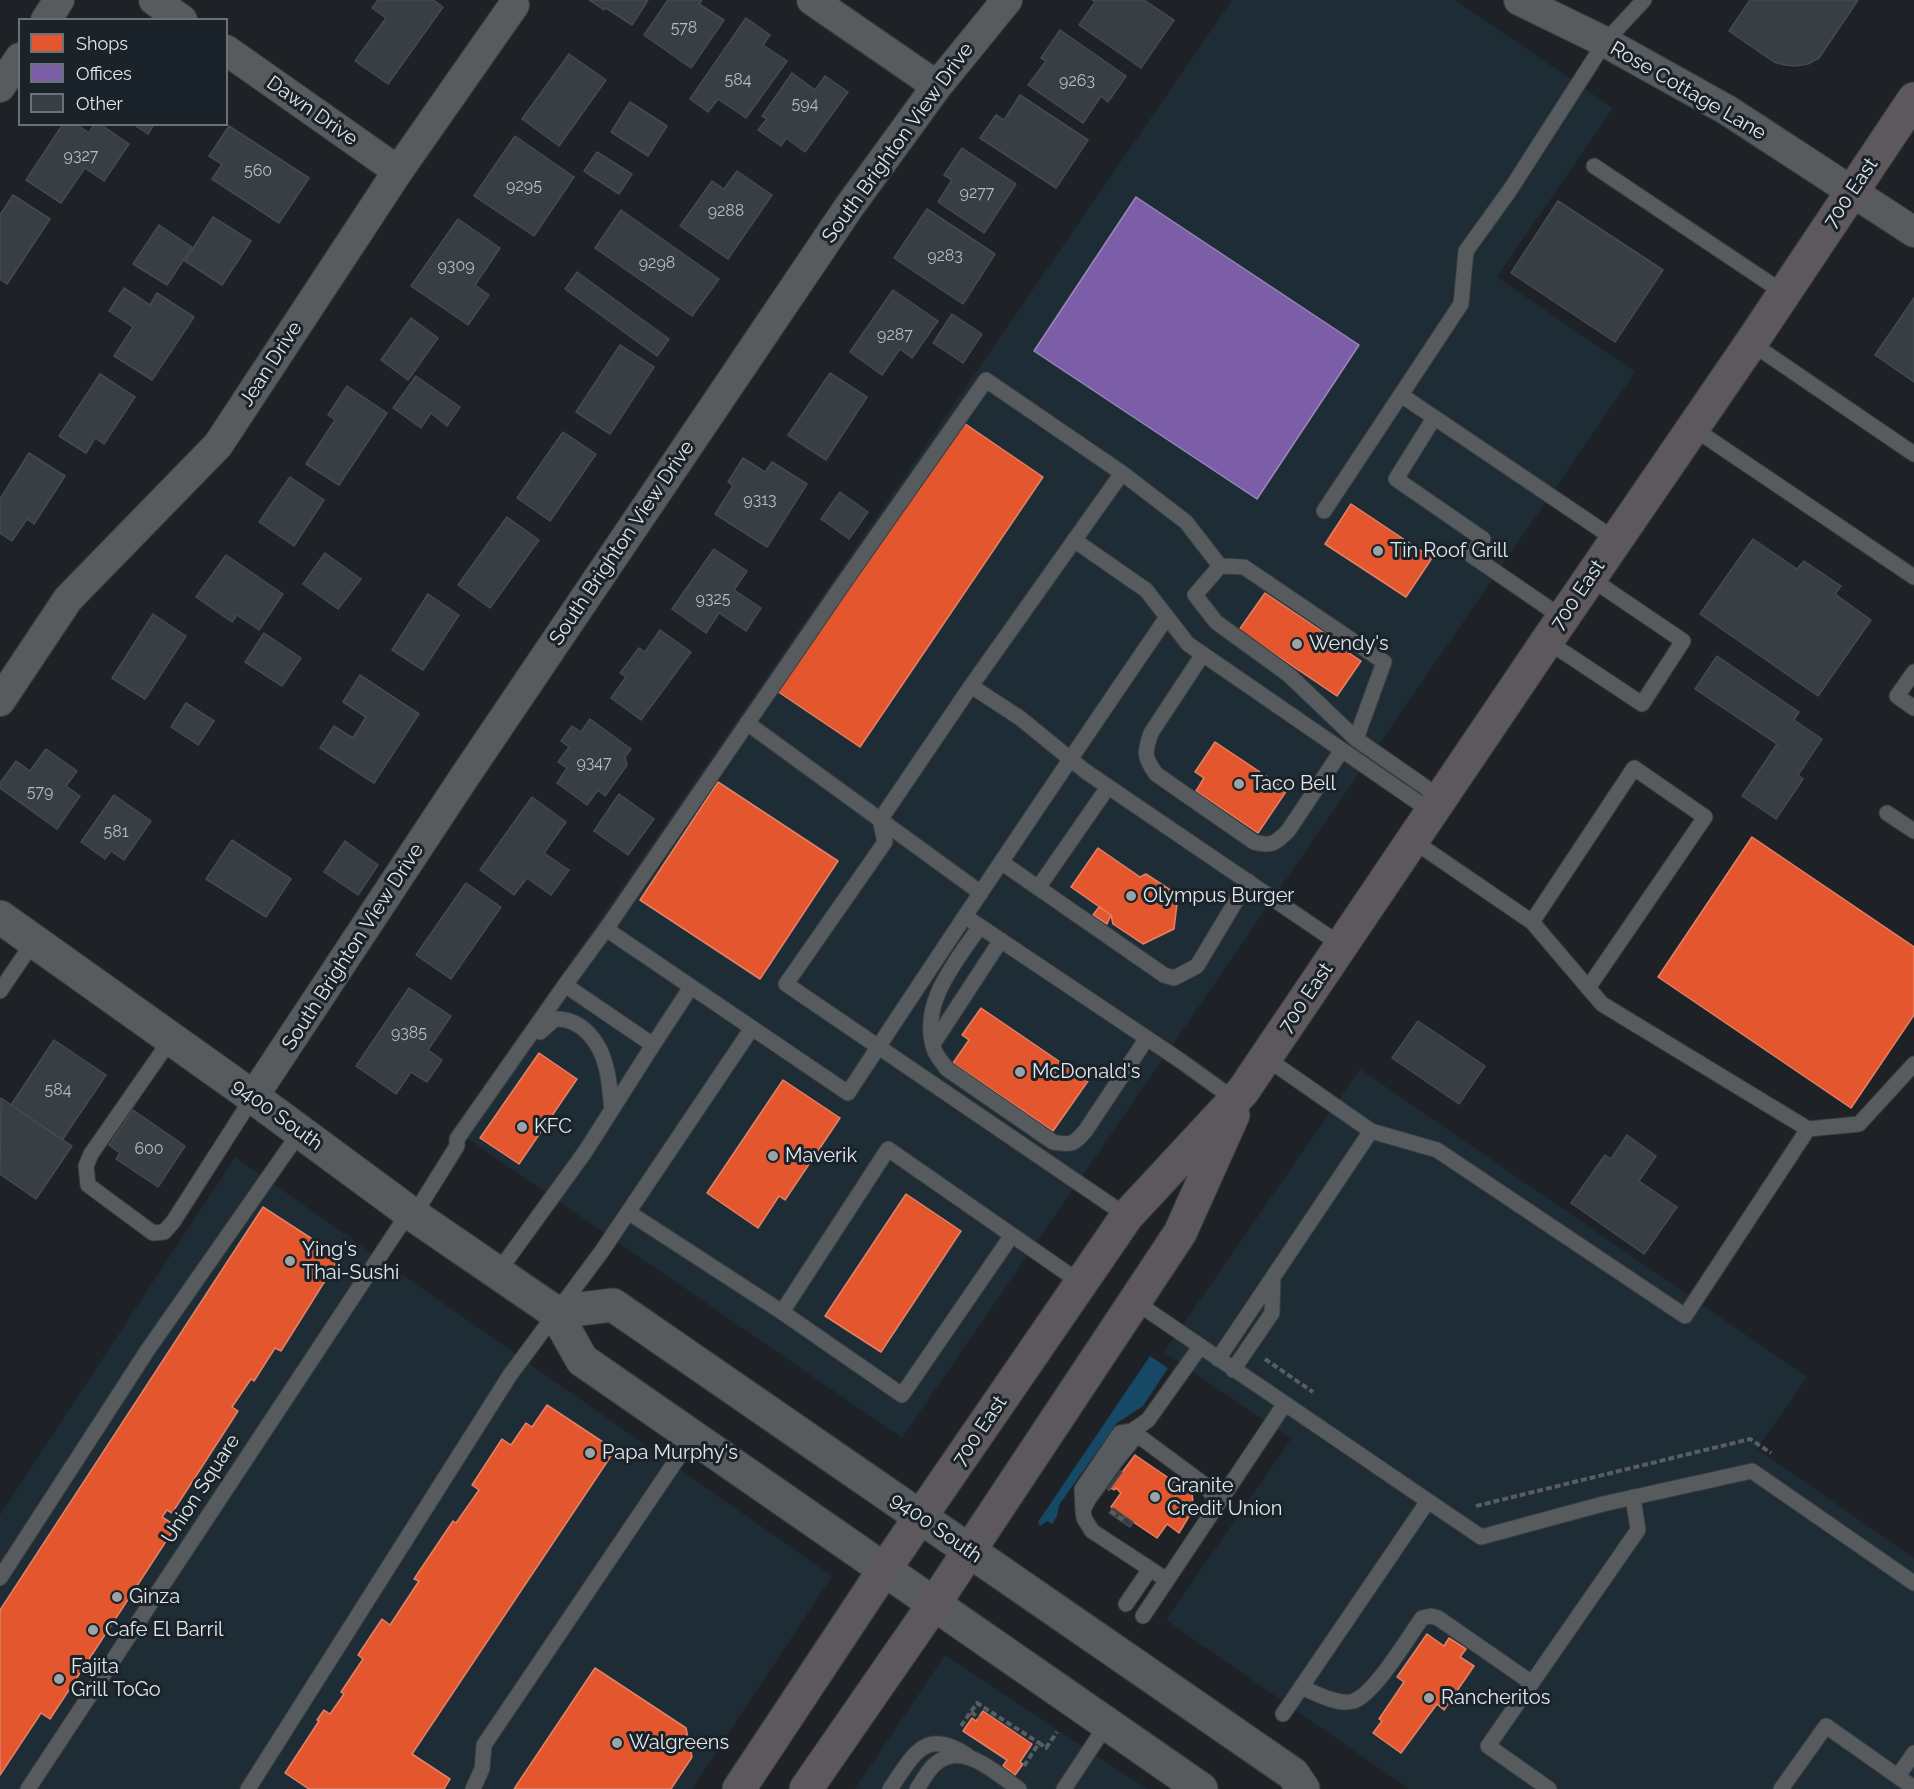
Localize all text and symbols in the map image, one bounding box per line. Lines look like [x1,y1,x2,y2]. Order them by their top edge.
legend [18,18,228,126]
house number: 578 [671,18,697,38]
text: Shops [76,33,128,54]
street label: Rose Cottage Lane [1606,37,1770,145]
street label: South Brighton View Drive [817,38,979,248]
text: Offices [76,63,132,84]
house number: 584 [725,70,751,90]
street label: Dawn Drive [262,71,362,151]
house number: 9263 [1059,71,1095,91]
text: Other [76,93,123,114]
house number: 594 [792,94,818,114]
house number: 9327 [64,146,98,166]
street label: 700 East [1819,153,1883,233]
house number: 560 [244,161,272,181]
house number: 9295 [506,176,542,196]
house number: 9277 [960,183,994,203]
house number: 9288 [708,201,744,221]
house number: 9283 [927,246,963,266]
house number: 9298 [639,253,675,273]
house number: 9309 [437,256,475,276]
street label: Jean Drive [235,317,307,411]
house number: 9287 [877,325,913,345]
street label: South Brighton View Drive [544,436,700,650]
house number: 9313 [743,490,777,510]
place label: Tin Roof Grill [1390,539,1508,563]
marker: Tin Roof Grill [1371,544,1385,558]
street label: 700 East [1546,555,1610,635]
house number: 9325 [696,589,730,609]
place label: Wendy's [1309,632,1389,656]
marker: Wendy's [1290,637,1304,651]
house number: 9347 [576,753,612,773]
place label: Taco Bell [1251,772,1336,796]
marker: Taco Bell [1232,777,1246,791]
house number: 579 [27,782,53,802]
house number: 581 [103,822,129,842]
street label: South Brighton View Drive [277,839,429,1055]
place label: Olympus Burger [1143,884,1294,908]
marker: Olympus Burger [1124,889,1138,903]
street label: 700 East [1274,958,1338,1038]
house number: 9385 [391,1023,427,1043]
place label: McDonald's [1032,1060,1140,1084]
marker: McDonald's [1013,1065,1027,1079]
street label: 9400 South [227,1074,327,1156]
house number: 584 [45,1080,71,1100]
place label: KFC [534,1115,572,1139]
marker: KFC [515,1120,529,1134]
house number: 600 [134,1139,164,1159]
place label: Maverik [785,1144,857,1168]
marker: Maverik [766,1149,780,1163]
place label: Ying's Thai-Sushi [302,1238,399,1285]
marker: Ying's Thai-Sushi [283,1254,297,1268]
street label: 700 East [948,1391,1012,1471]
street label: Union Square [157,1430,245,1548]
place label: Papa Murphy's [602,1441,738,1465]
marker: Papa Murphy's [583,1446,597,1460]
place label: Granite Credit Union [1167,1474,1282,1521]
street label: 9400 South [885,1488,987,1568]
marker: Granite Credit Union [1148,1490,1162,1504]
place label: Ginza [129,1585,180,1609]
marker: Ginza [110,1590,124,1604]
place label: Cafe El Barril [105,1618,223,1642]
marker: Cafe El Barril [86,1623,100,1637]
place label: Fajita Grill ToGo [71,1655,161,1702]
marker: Fajita Grill ToGo [52,1672,66,1686]
place label: Rancheritos [1441,1686,1550,1710]
marker: Rancheritos [1422,1691,1436,1705]
place label: Walgreens [629,1731,729,1755]
marker: Walgreens [610,1736,624,1750]

